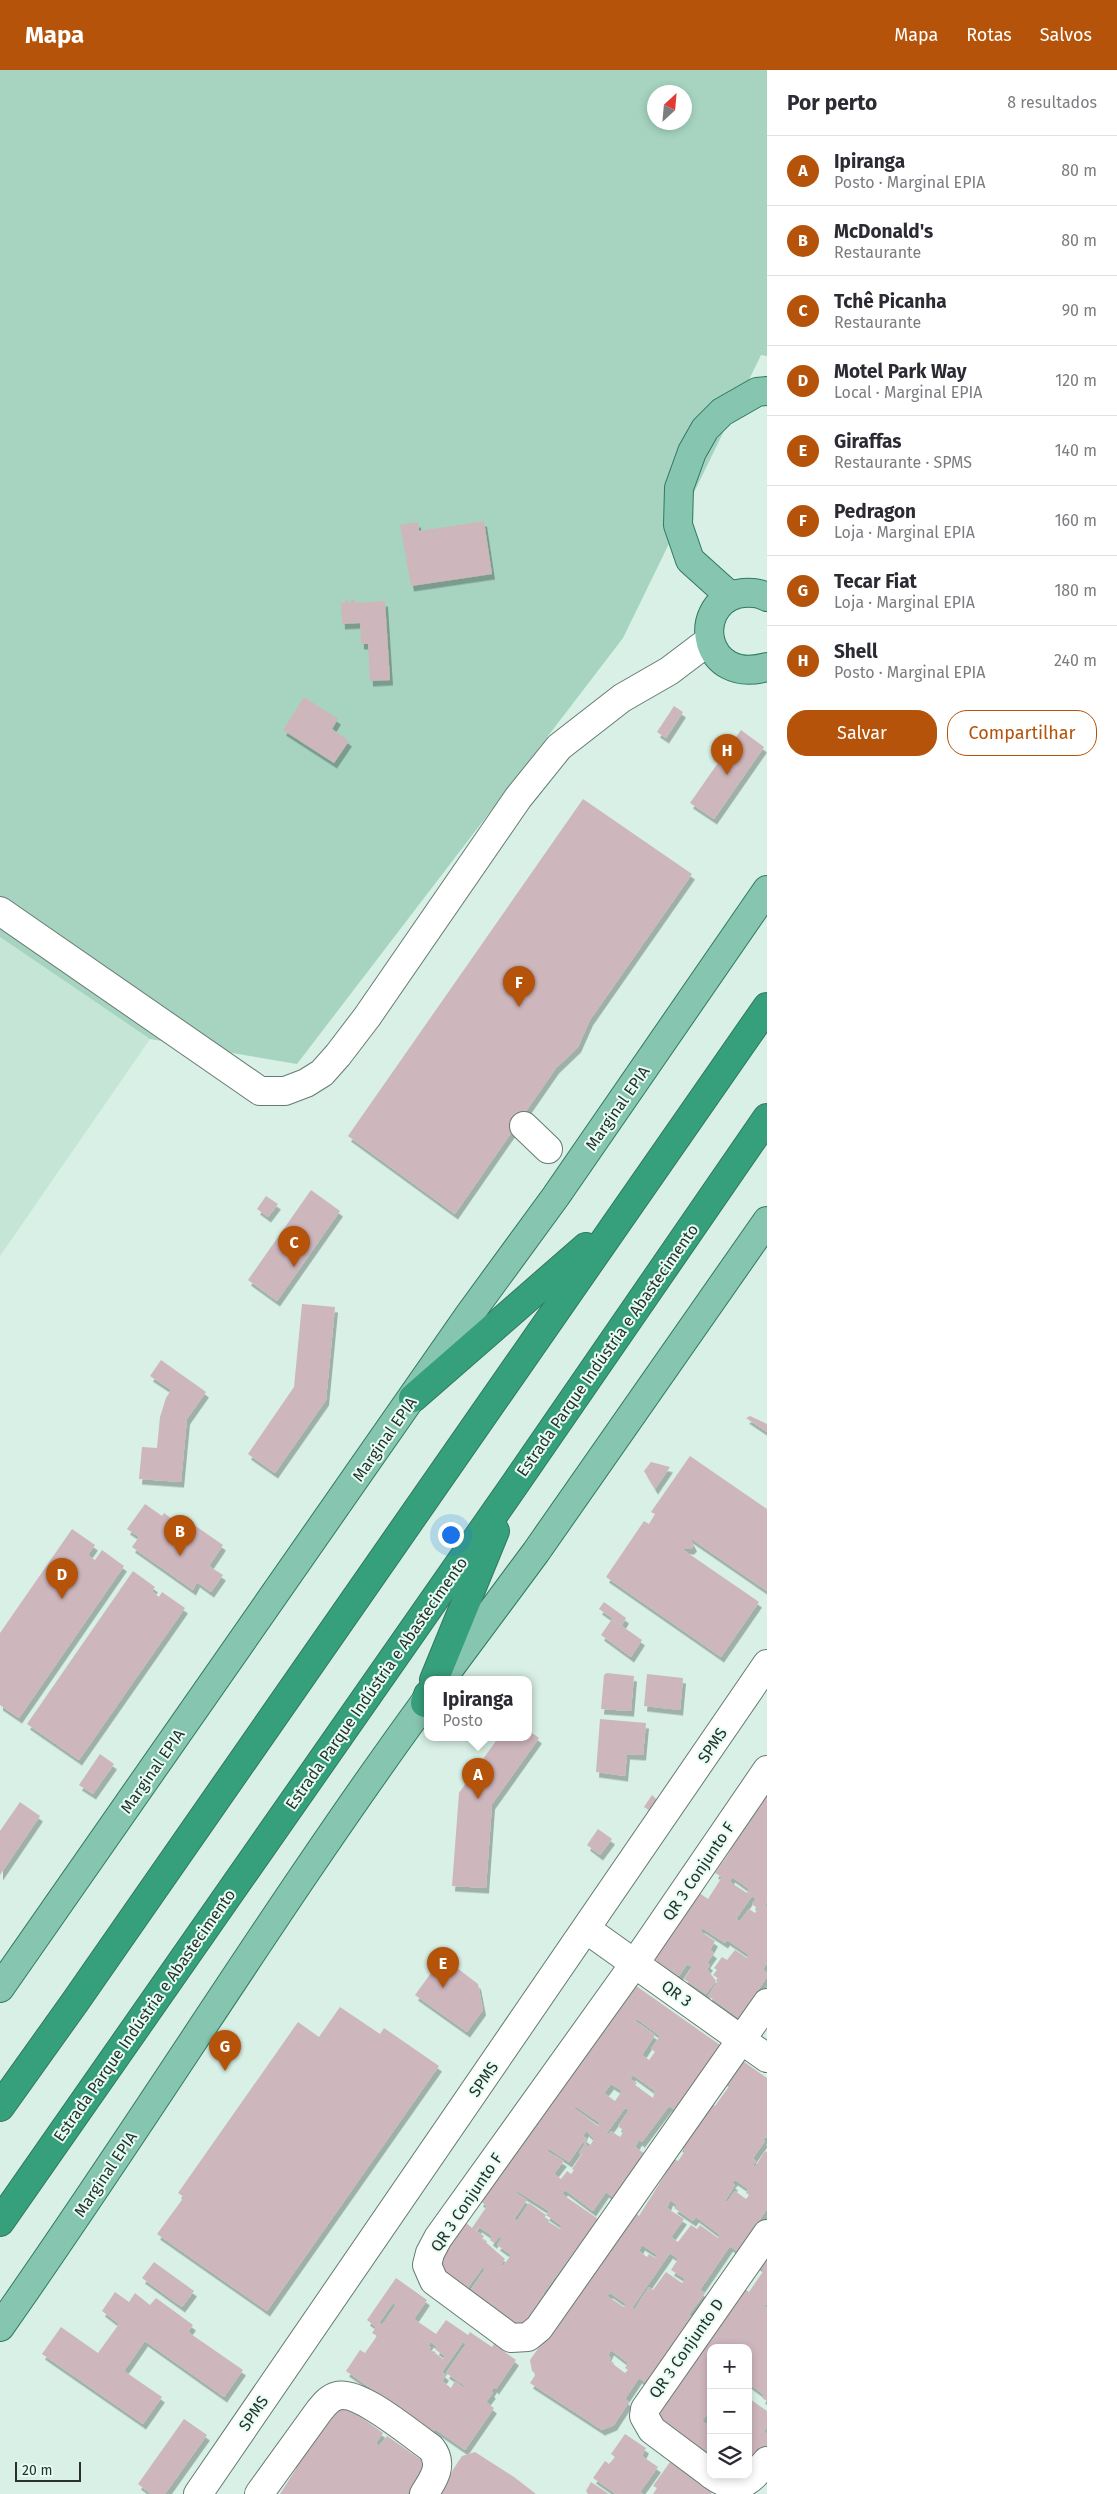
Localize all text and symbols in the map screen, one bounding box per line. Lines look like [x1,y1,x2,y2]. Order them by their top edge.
text: Mapa [25,21,84,49]
text: Mapa [894,24,938,46]
text: Rotas [966,24,1012,46]
text: Salvos [1040,24,1092,46]
north arrow [647,85,692,130]
text: Por perto [787,90,877,116]
text: 8 resultados [1007,93,1097,112]
text: Ipiranga [834,150,905,173]
text: A [798,161,808,180]
text: 80 m [1061,161,1097,180]
text: Posto · Marginal EPIA [834,173,985,192]
text: McDonald's [834,220,933,243]
text: B [798,231,808,250]
text: 80 m [1061,231,1097,250]
text: Restaurante [834,243,921,262]
text: Tchê Picanha [834,290,947,313]
text: C [798,301,808,320]
text: 90 m [1062,301,1097,320]
text: Restaurante [834,313,921,332]
text: Motel Park Way [834,360,967,383]
text: D [798,371,808,390]
text: 120 m [1055,371,1097,390]
text: Local · Marginal EPIA [834,383,982,402]
text: Giraffas [834,430,901,453]
text: E [799,441,807,460]
text: 140 m [1055,441,1097,460]
text: Restaurante · SPMS [834,453,972,472]
text: Pedragon [834,500,916,523]
text: F [799,511,807,530]
text: 160 m [1055,511,1097,530]
text: Loja · Marginal EPIA [834,523,975,542]
text: Tecar Fiat [834,570,917,593]
text: G [798,581,808,600]
text: 180 m [1054,581,1097,600]
text: Loja · Marginal EPIA [834,593,975,612]
text: Shell [834,640,878,663]
text: H [798,651,808,670]
text: 240 m [1054,651,1097,670]
text: Posto · Marginal EPIA [834,663,985,682]
button: Salvar [787,710,937,756]
button: Compartilhar [947,710,1097,756]
pin: H [711,734,743,775]
pin: F [503,966,535,1007]
street label: Marginal EPIA [581,1062,654,1154]
street label: Estrada Parque Indústria e Abastecimento [513,1220,702,1480]
pin: C [278,1226,310,1267]
street label: Marginal EPIA [348,1393,421,1485]
pin: B [164,1515,196,1556]
your location [438,1522,464,1548]
street label: Estrada Parque Indústria e Abastecimento [282,1553,471,1813]
pin: D [46,1558,78,1599]
popup [424,1676,532,1741]
text: Ipiranga [442,1688,514,1711]
text: Posto [442,1711,483,1730]
street label: SPMS [694,1724,731,1767]
street label: Marginal EPIA [116,1725,189,1817]
pin: A [462,1758,494,1799]
street label: QR 3 Conjunto F [658,1818,738,1924]
street label: Estrada Parque Indústria e Abastecimento [50,1885,239,2145]
pin: E [427,1947,459,1988]
street label: QR 3 [658,1976,696,2011]
pin: G [209,2030,241,2071]
street label: SPMS [465,2058,502,2100]
street label: Marginal EPIA [70,2127,141,2220]
street label: QR 3 Conjunto F [426,2149,506,2255]
street label: QR 3 Conjunto D [645,2295,728,2402]
map controls [707,2344,752,2479]
button: + [707,2344,752,2389]
button: − [707,2389,752,2434]
street label: SPMS [235,2392,272,2434]
button: layers [707,2434,752,2479]
scale bar [15,2459,81,2482]
text: 20 m [22,2462,52,2479]

